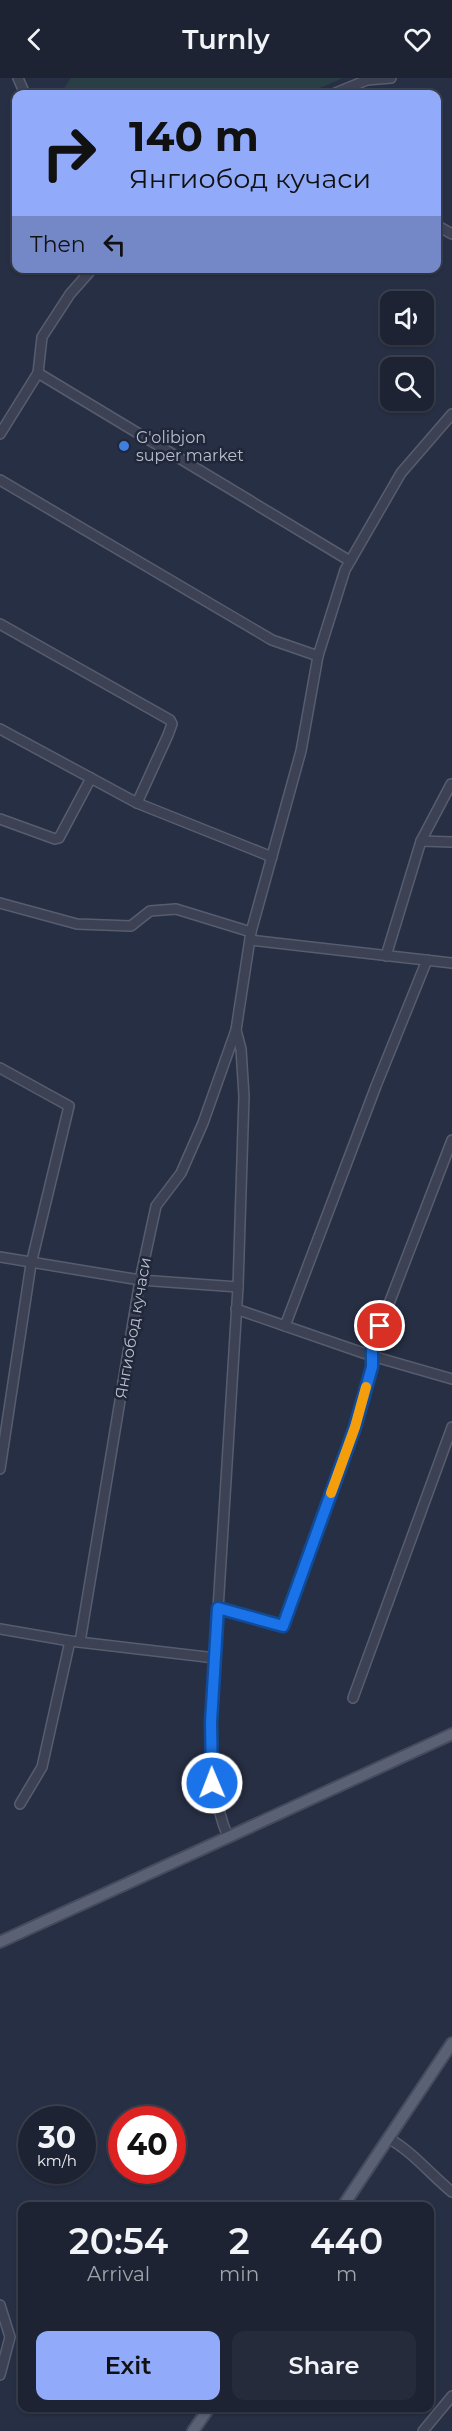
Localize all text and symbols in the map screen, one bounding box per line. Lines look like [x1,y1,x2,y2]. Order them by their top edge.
icon: back [18,23,51,56]
text: Turnly [182,23,270,56]
icon: heart [401,23,434,56]
text: 140 m [129,110,259,162]
icon: right [30,114,108,192]
text: Янгиобод кучаси [129,162,371,195]
icon: left [98,228,131,261]
text: Then [30,231,86,258]
map controls [380,291,434,411]
button: sound [380,291,434,345]
button: search [380,357,434,411]
place label: G'olibjon super market [136,428,244,465]
marker: G'olibjon super market [117,439,131,453]
street label: Янгиобод кучаси [111,1256,155,1400]
pin [354,1300,405,1351]
icon: arrive [363,1309,396,1342]
position arrow [180,1751,244,1815]
speed limit sign: 40 [108,2106,186,2184]
text: 30 [38,2119,76,2156]
text: km/h [37,2151,77,2170]
text: 20:54 [69,2219,168,2263]
text: 2 [229,2219,250,2263]
text: 440 [310,2219,383,2263]
text: Arrival [87,2262,150,2286]
text: min [219,2262,259,2286]
text: m [336,2262,357,2286]
button: Exit [36,2331,220,2400]
button: Share [232,2331,416,2400]

